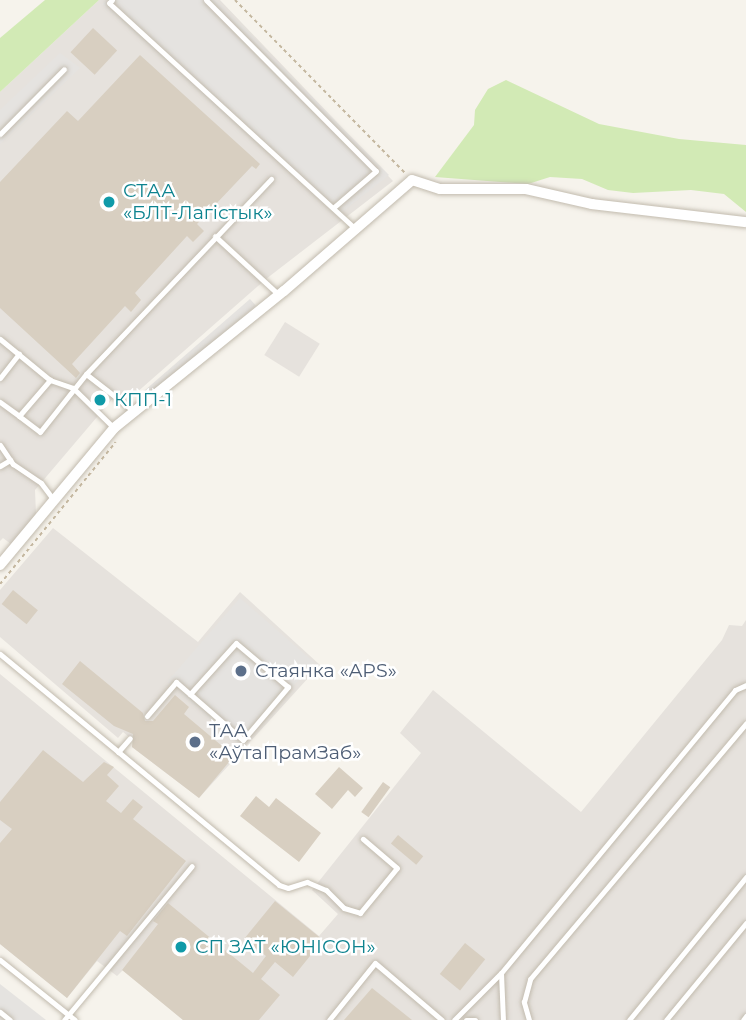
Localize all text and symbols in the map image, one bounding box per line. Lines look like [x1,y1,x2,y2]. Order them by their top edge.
place label: СТАА «БЛТ-Лагістык» [123,180,273,224]
marker: СТАА «БЛТ-Лагістык» [101,194,117,210]
place label: КПП-1 [114,389,172,411]
marker: КПП-1 [92,392,108,408]
place label: Стаянка «APS» [255,660,397,682]
marker: Стаянка «APS» [233,663,249,679]
place label: ТАА «АўтаПрамЗаб» [209,720,361,764]
marker: ТАА «АўтаПрамЗаб» [187,734,203,750]
place label: СП ЗАТ «ЮНІСОН» [195,936,376,958]
marker: СП ЗАТ «ЮНІСОН» [173,939,189,955]

